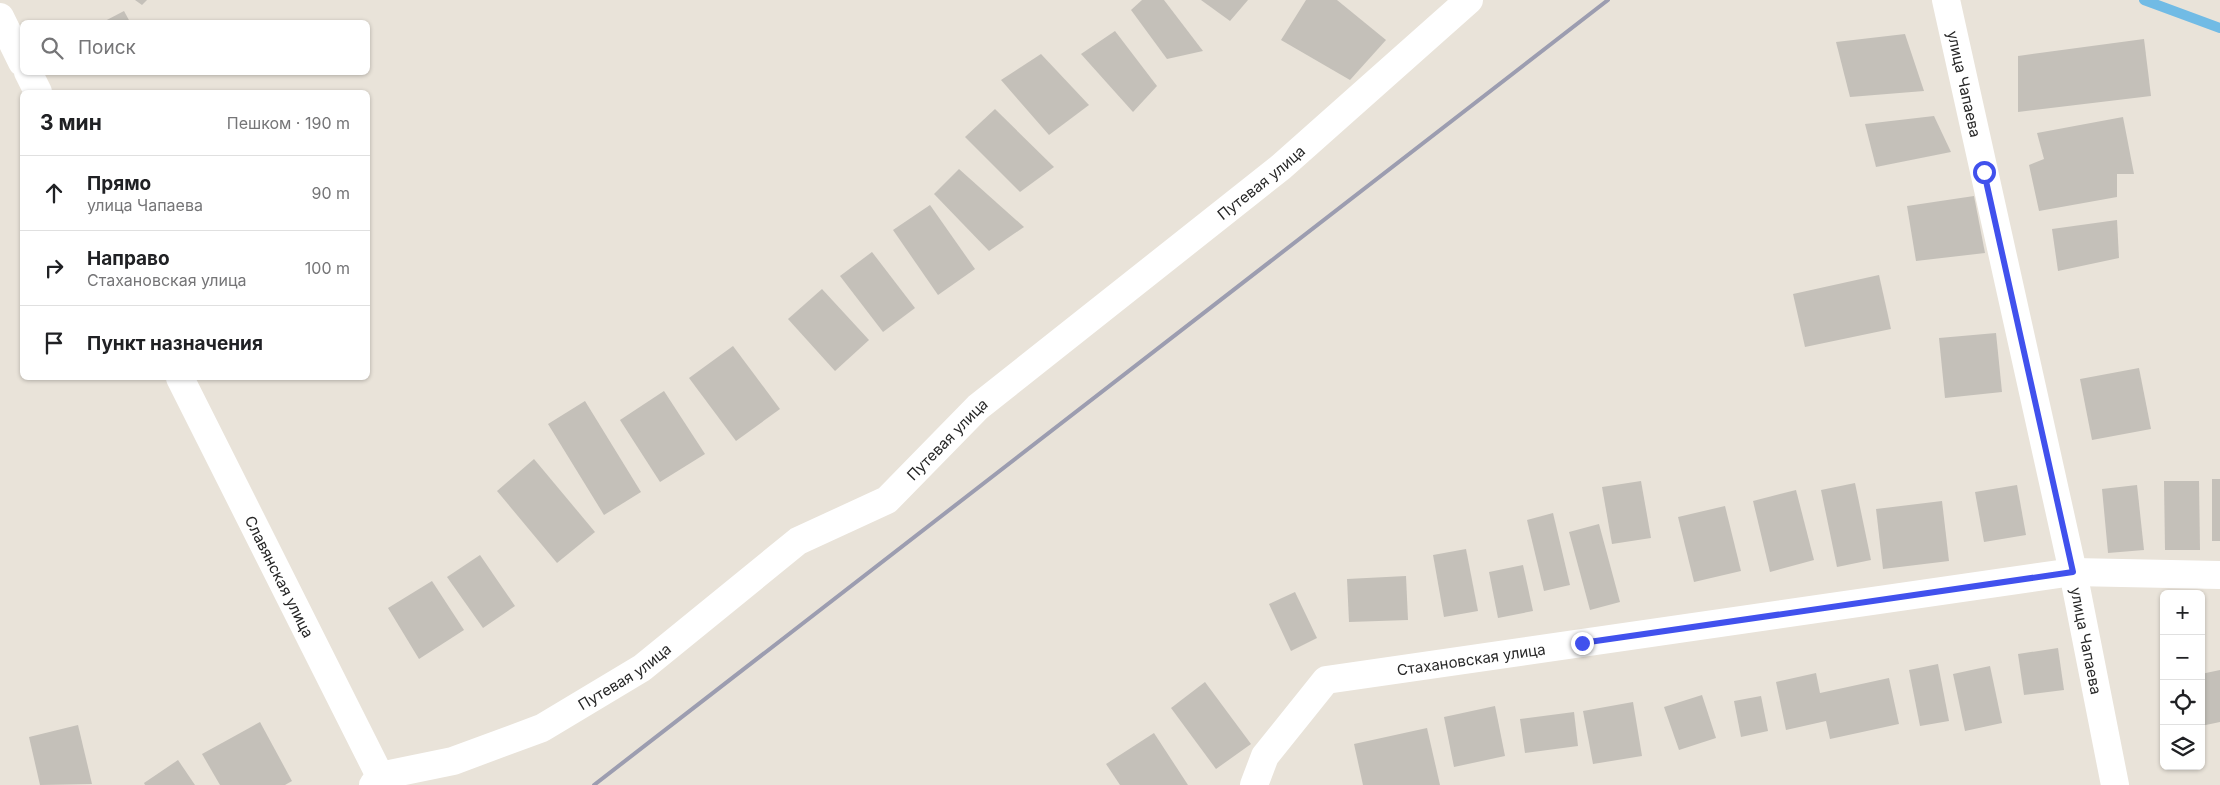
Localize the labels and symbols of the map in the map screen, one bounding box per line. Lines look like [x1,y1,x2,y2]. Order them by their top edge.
street label: улица Чапаева [1944,29,1986,139]
street label: Путевая улица [1213,141,1309,224]
route start [1973,161,1996,184]
street label: Путевая улица [902,394,991,484]
street label: Славянская улица [241,512,318,641]
street label: улица Чапаева [2067,586,2106,696]
route end [1571,632,1594,655]
street label: Путевая улица [574,639,675,714]
street label: Стахановская улица [1396,639,1547,679]

